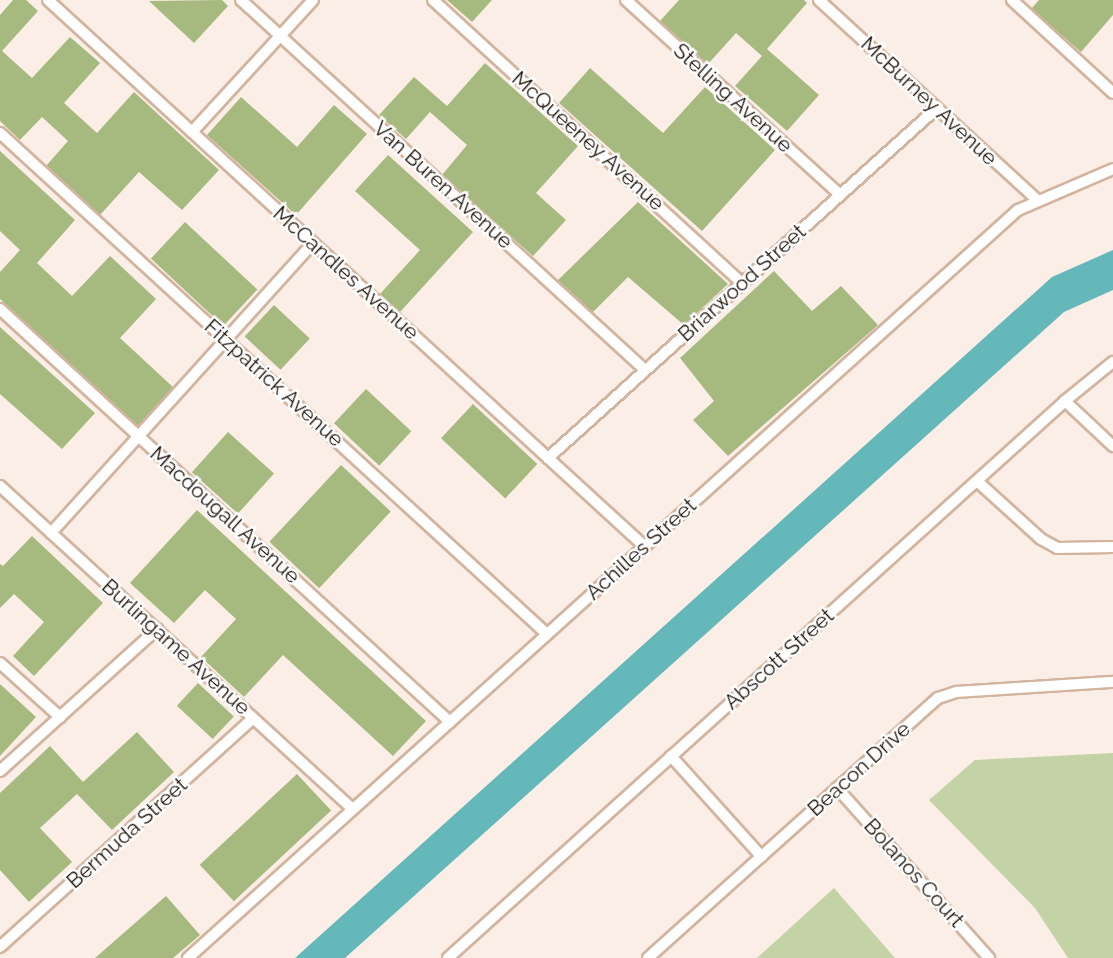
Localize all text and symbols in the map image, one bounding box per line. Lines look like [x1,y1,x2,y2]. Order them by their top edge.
street label: McBurney Avenue [855,31,1003,171]
street label: Stelling Avenue [668,38,798,158]
street label: McQueeney Avenue [506,66,670,216]
street label: Van Buren Avenue [368,116,518,254]
street label: McCandles Avenue [268,201,424,345]
street label: Briarwood Street [673,219,811,347]
street label: Fitzpatrick Avenue [199,314,349,452]
street label: Macdougall Avenue [144,441,306,589]
street label: Achilles Street [581,493,701,605]
street label: Burlingame Avenue [96,574,256,720]
street label: Abscott Street [719,603,839,715]
street label: Beacon Drive [802,716,916,822]
street label: Bermuda Street [62,772,192,894]
street label: Bolanos Court [859,813,969,933]

